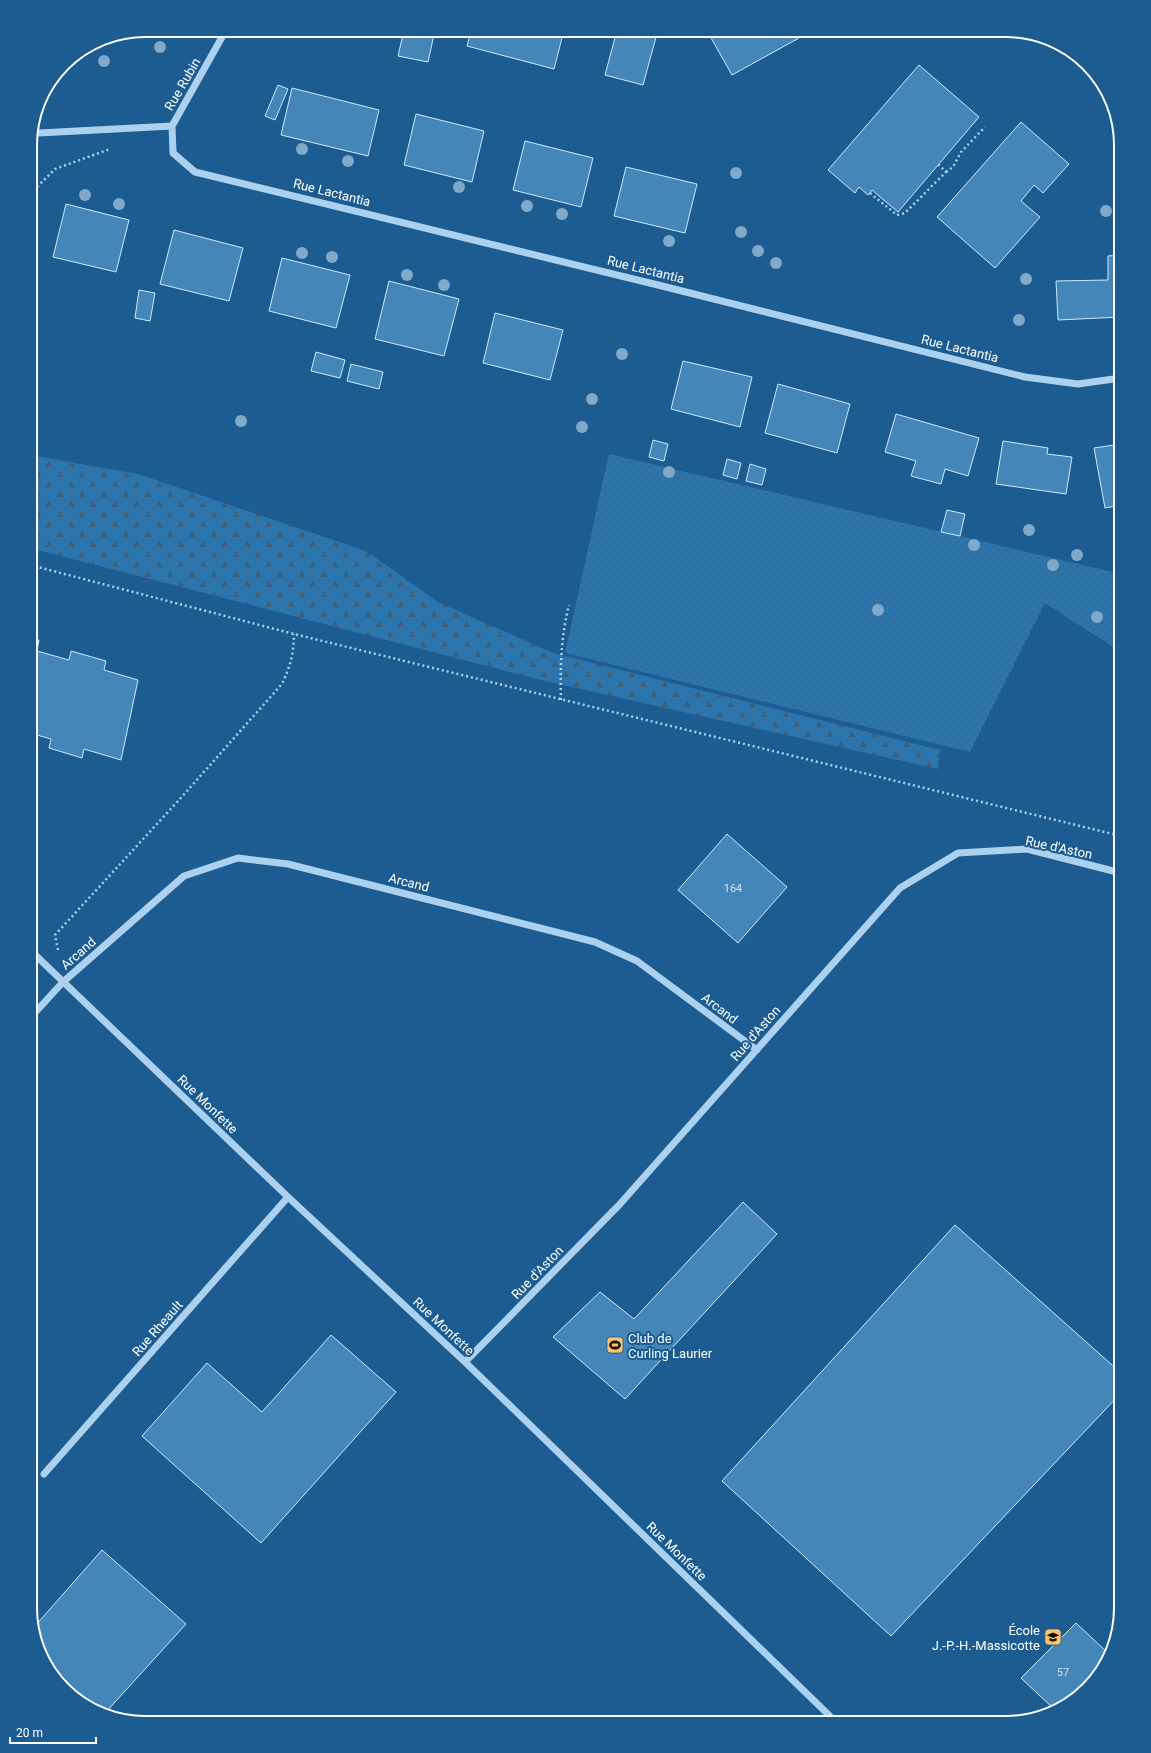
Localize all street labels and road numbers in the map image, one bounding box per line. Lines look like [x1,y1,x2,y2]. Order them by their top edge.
street label: Rue Rubin [161,55,203,113]
street label: Rue Lactantia [292,176,372,209]
street label: Rue Lactantia [606,253,686,286]
street label: Rue Lactantia [920,332,1000,365]
street label: Rue d'Aston [1024,833,1094,862]
street label: Arcand [387,870,431,895]
street label: Arcand [58,934,99,973]
street label: Arcand [699,990,741,1027]
street label: Rue d'Aston [727,1003,783,1064]
street label: Rue Monfette [174,1072,241,1137]
street label: Rue d'Aston [508,1243,566,1302]
street label: Rue Monfette [410,1294,477,1358]
street label: Rue Rheault [129,1297,186,1359]
street label: Rue Monfette [643,1519,710,1584]

